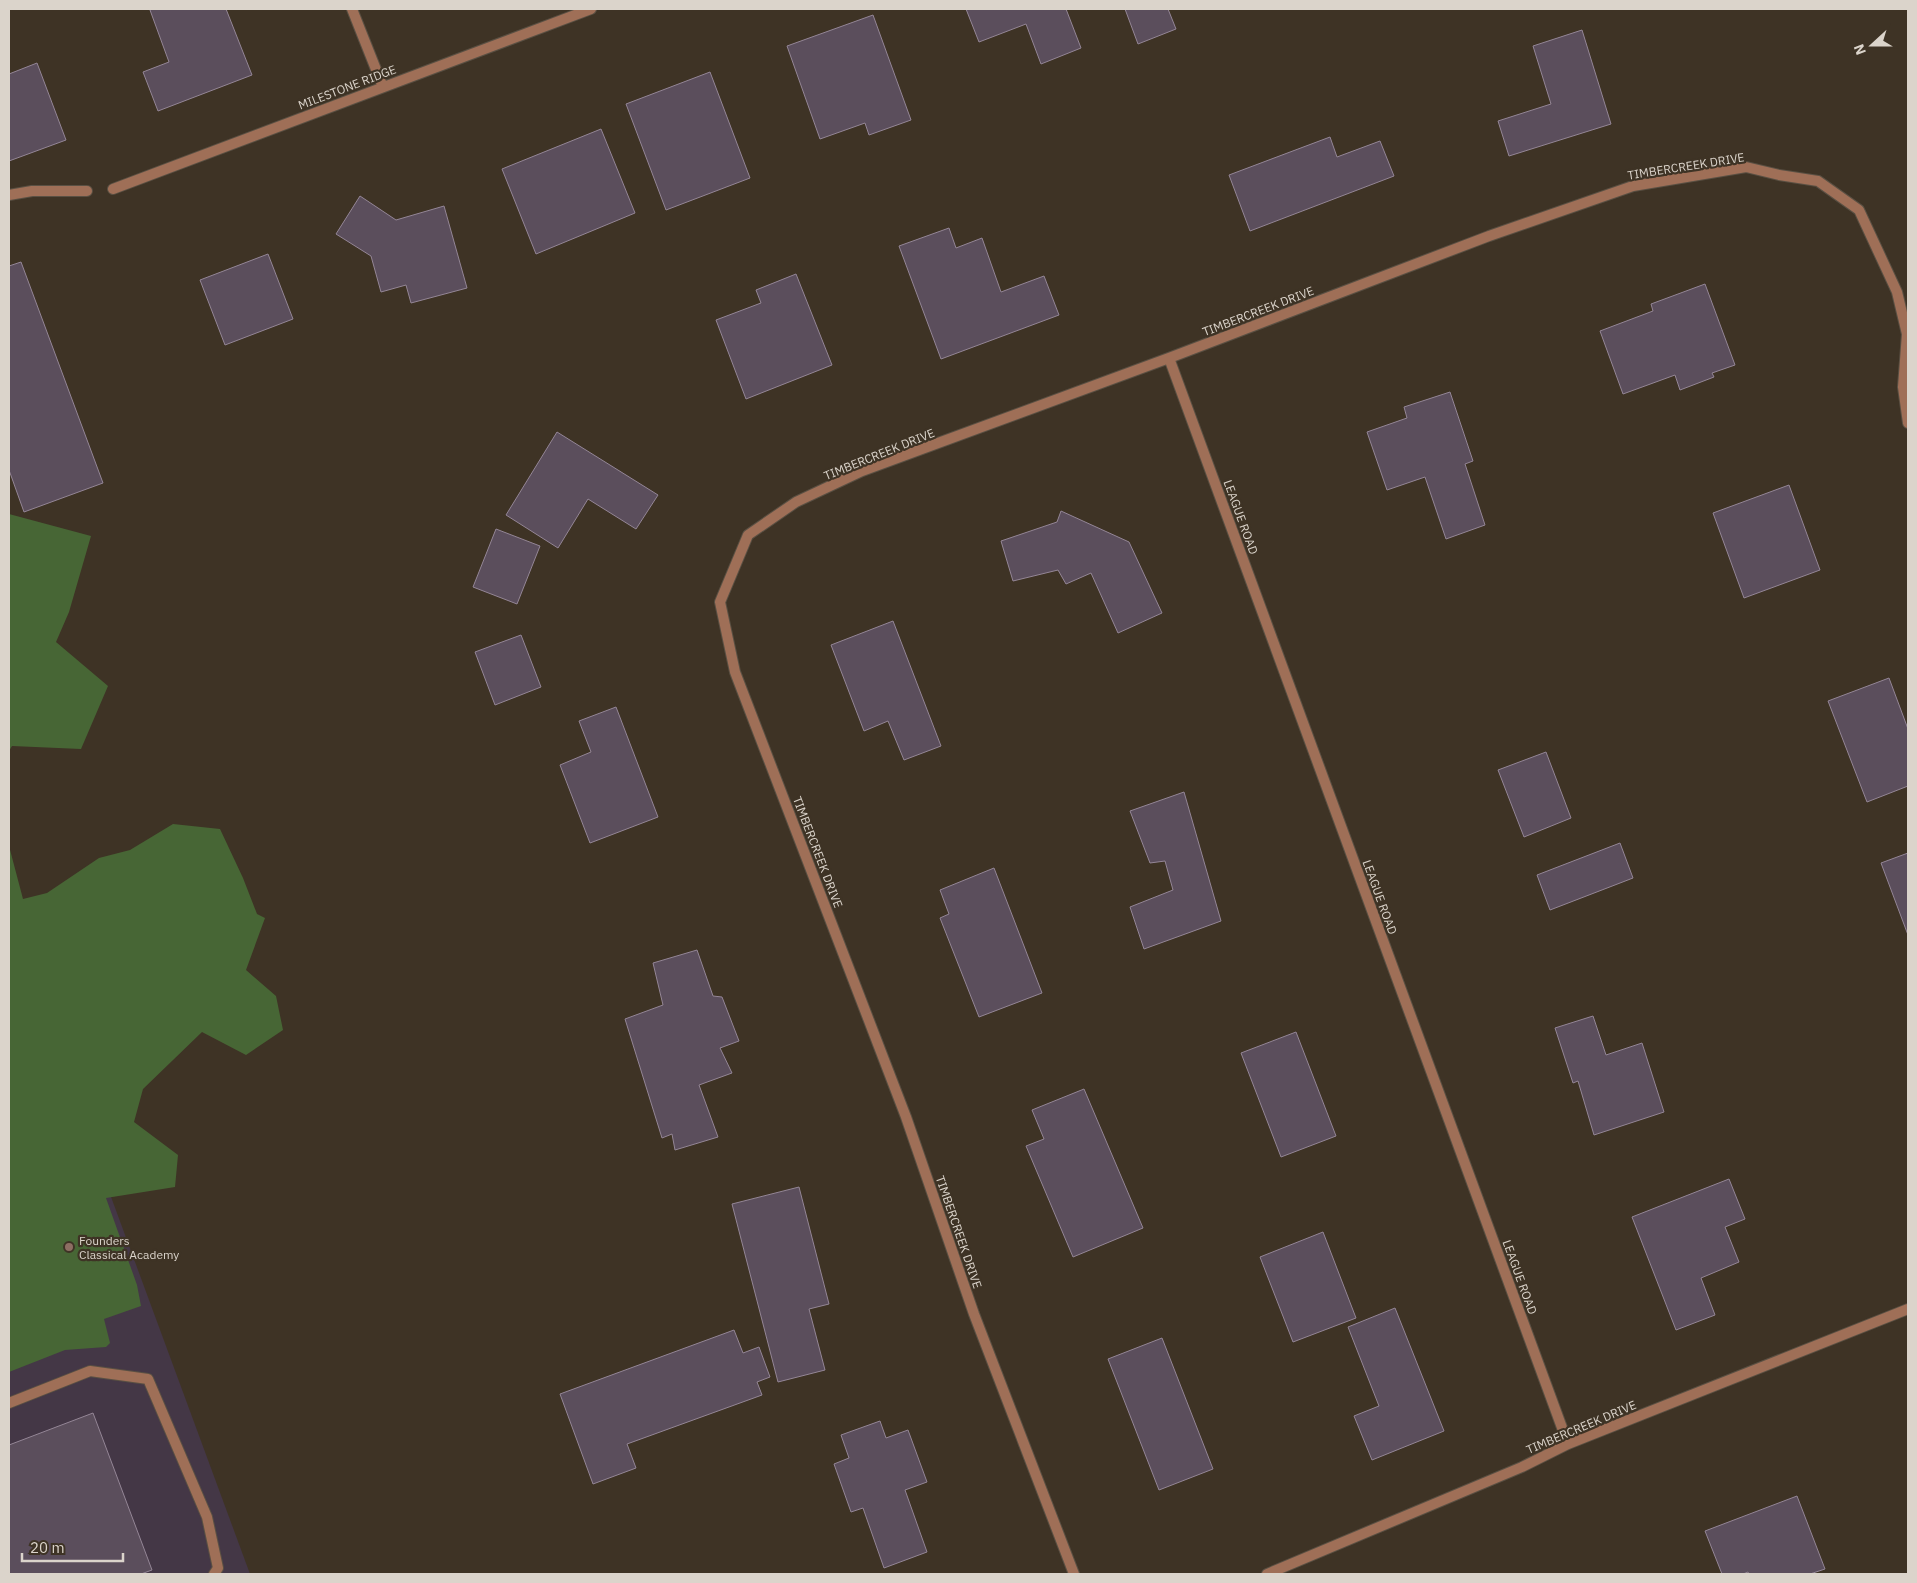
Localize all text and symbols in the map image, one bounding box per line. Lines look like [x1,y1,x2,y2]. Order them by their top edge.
north arrow [1847,20,1897,70]
text: N [1850,42,1870,58]
street label: MILESTONE RIDGE [296,61,398,113]
street label: TIMBERCREEK DRIVE [1626,149,1746,183]
street label: TIMBERCREEK DRIVE [1200,283,1316,339]
street label: TIMBERCREEK DRIVE [821,425,937,483]
street label: LEAGUE ROAD [1221,478,1261,556]
street label: TIMBERCREEK DRIVE [790,794,846,910]
street label: LEAGUE ROAD [1360,858,1400,936]
street label: TIMBERCREEK DRIVE [933,1174,985,1290]
place label: Founders Classical Academy [79,1233,179,1262]
street label: LEAGUE ROAD [1500,1238,1540,1316]
marker: Founders Classical Academy [63,1241,75,1253]
street label: TIMBERCREEK DRIVE [1524,1397,1638,1457]
scale bar [22,1530,124,1562]
text: 20 m [30,1538,65,1557]

